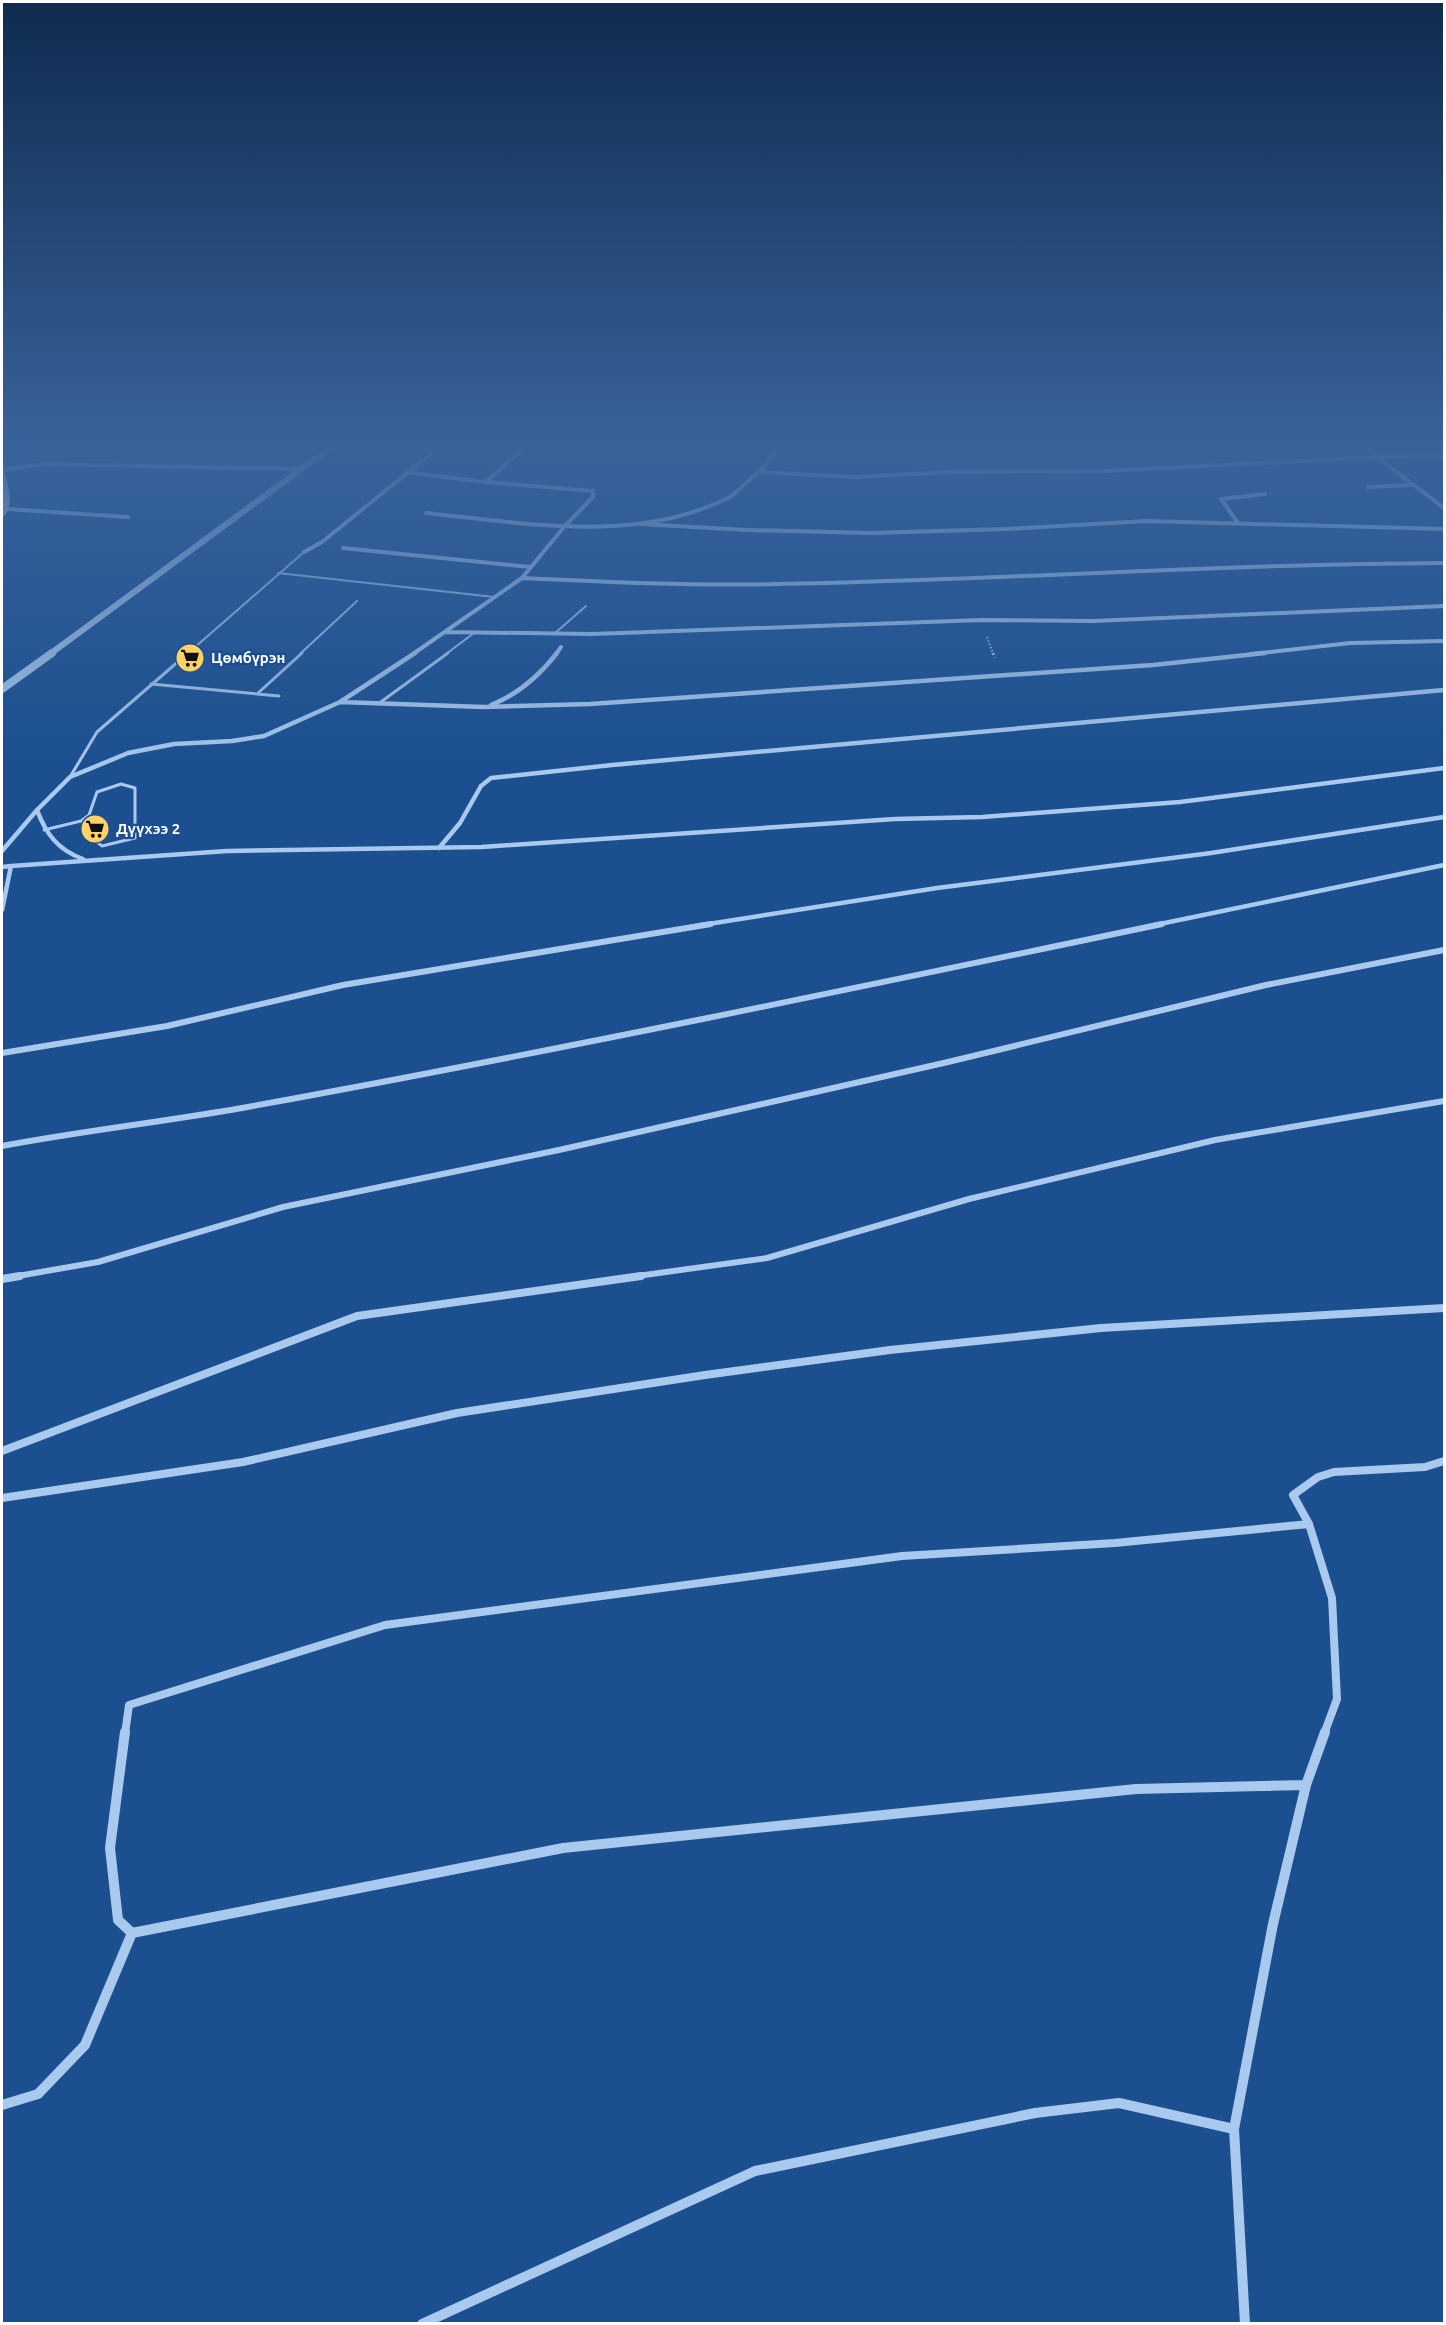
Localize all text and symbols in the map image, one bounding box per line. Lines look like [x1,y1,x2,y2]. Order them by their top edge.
supermarket icon: Цөмбүрэн [174,642,206,674]
place label: Цөмбүрэн [211,649,285,666]
supermarket icon: Дүүхээ 2 [79,813,111,845]
place label: Дүүхээ 2 [116,820,180,837]

